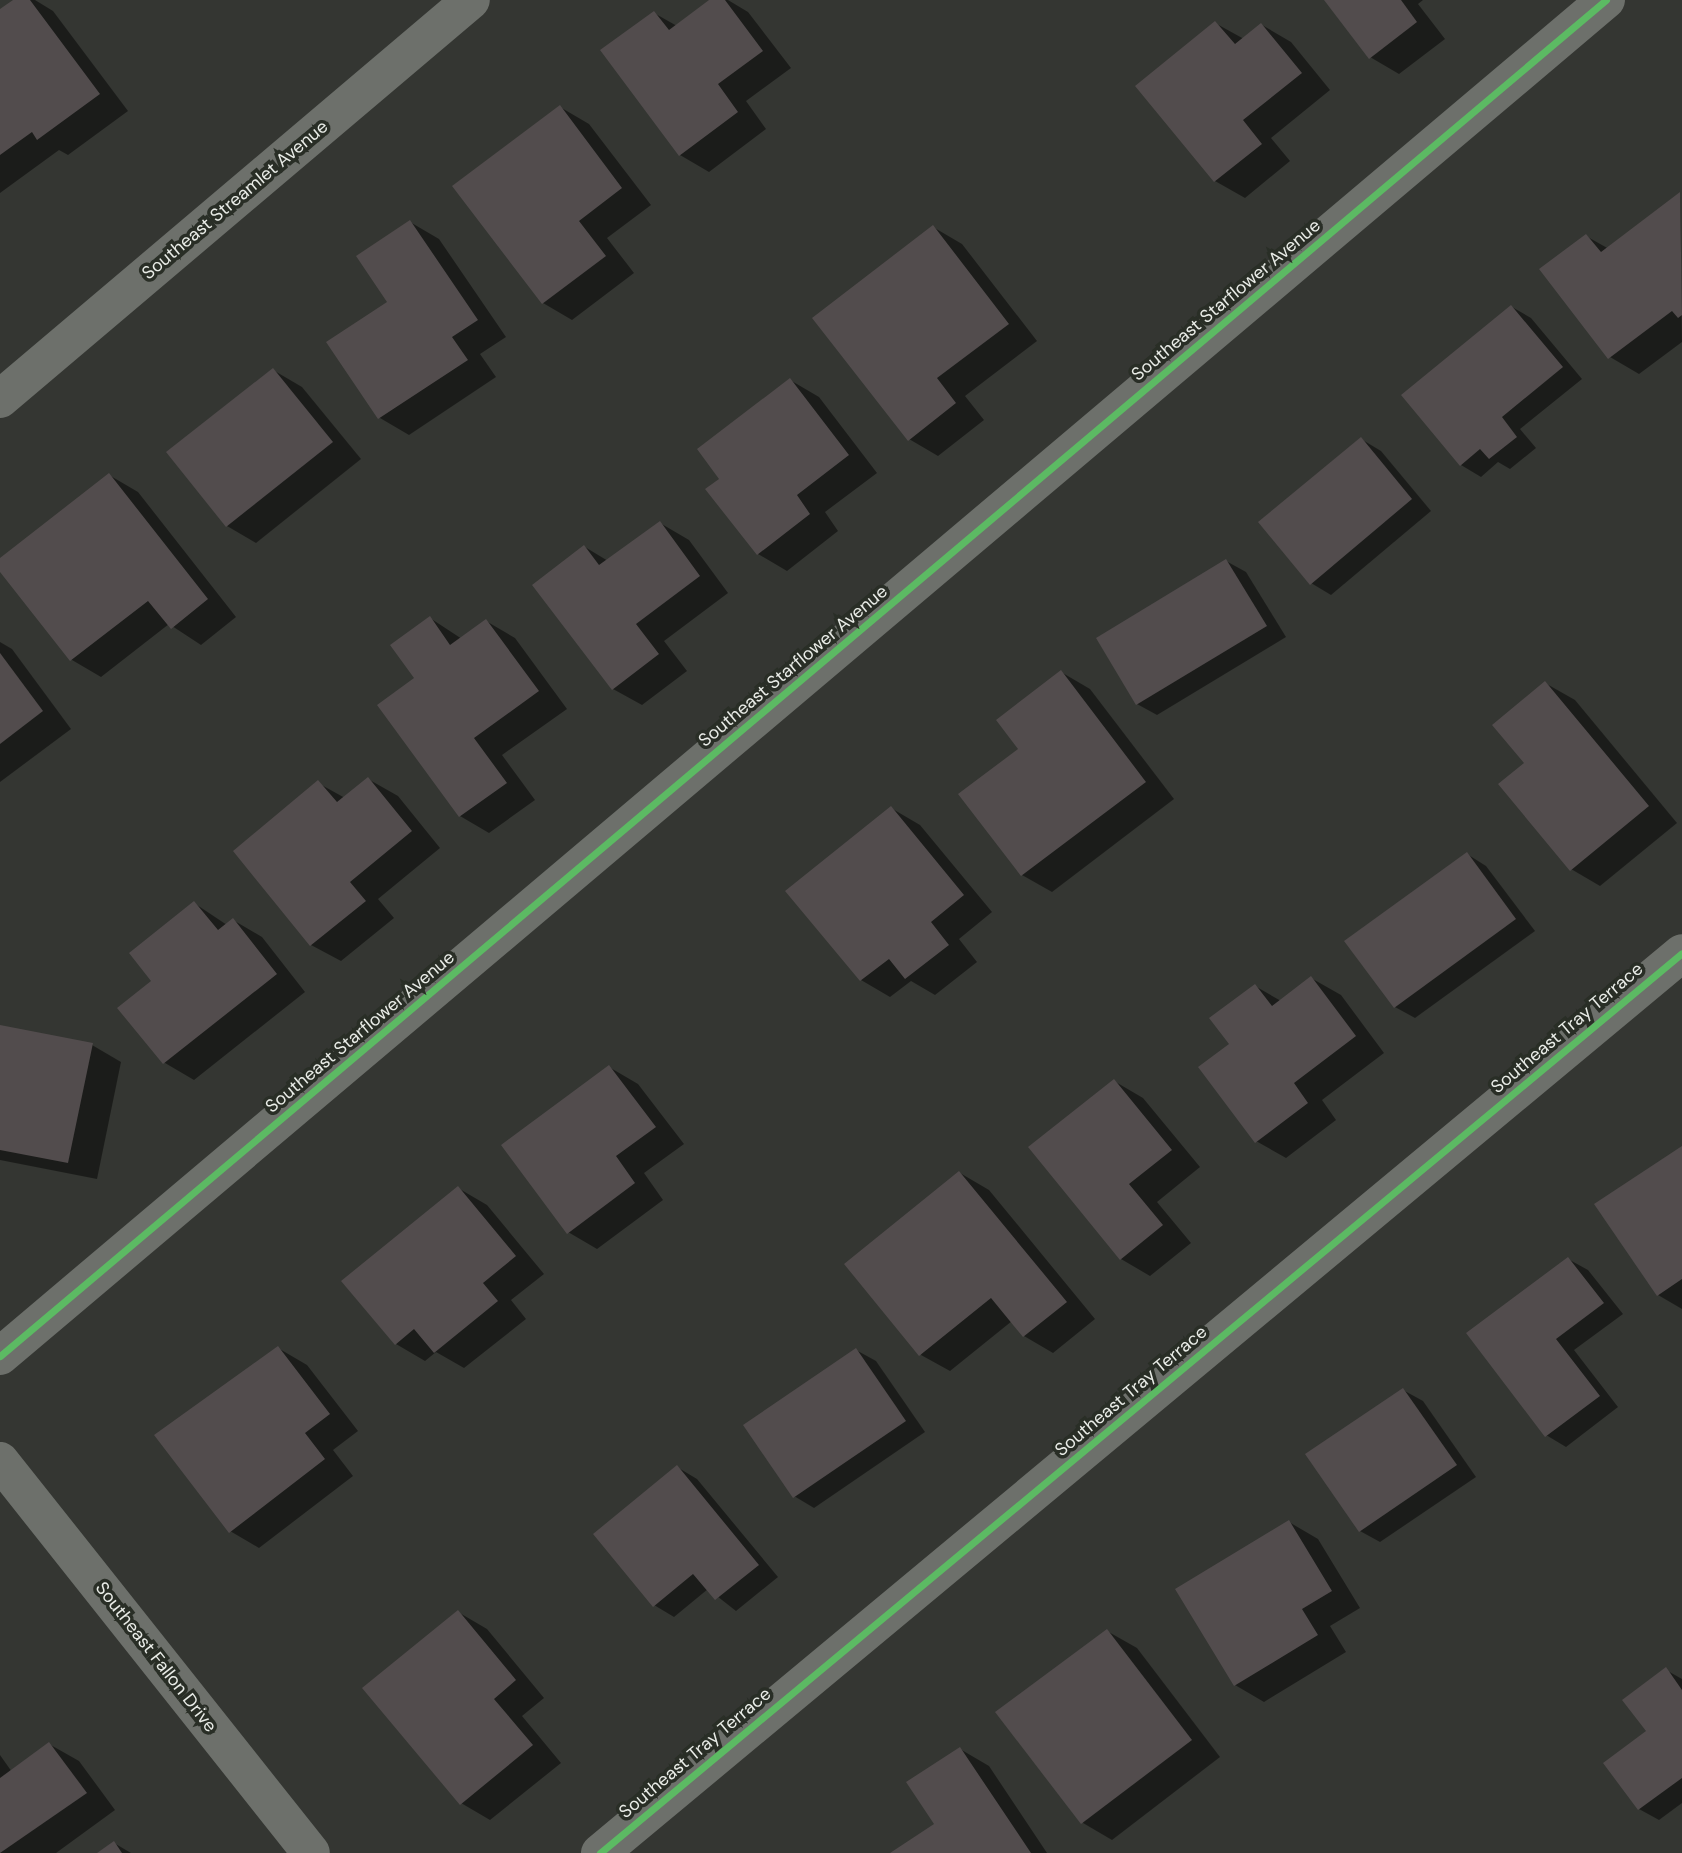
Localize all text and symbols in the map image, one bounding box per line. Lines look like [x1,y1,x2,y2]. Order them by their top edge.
street label: Southeast Streamlet Avenue [138,116,332,284]
street label: Southeast Starflower Avenue [1127,215,1325,385]
street label: Southeast Starflower Avenue [694,581,892,751]
street label: Southeast Starflower Avenue [261,947,459,1117]
street label: Southeast Tray Terrace [1487,958,1647,1098]
street label: Southeast Tray Terrace [1051,1321,1211,1461]
street label: Southeast Fallon Drive [91,1578,221,1736]
street label: Southeast Tray Terrace [615,1683,775,1823]

